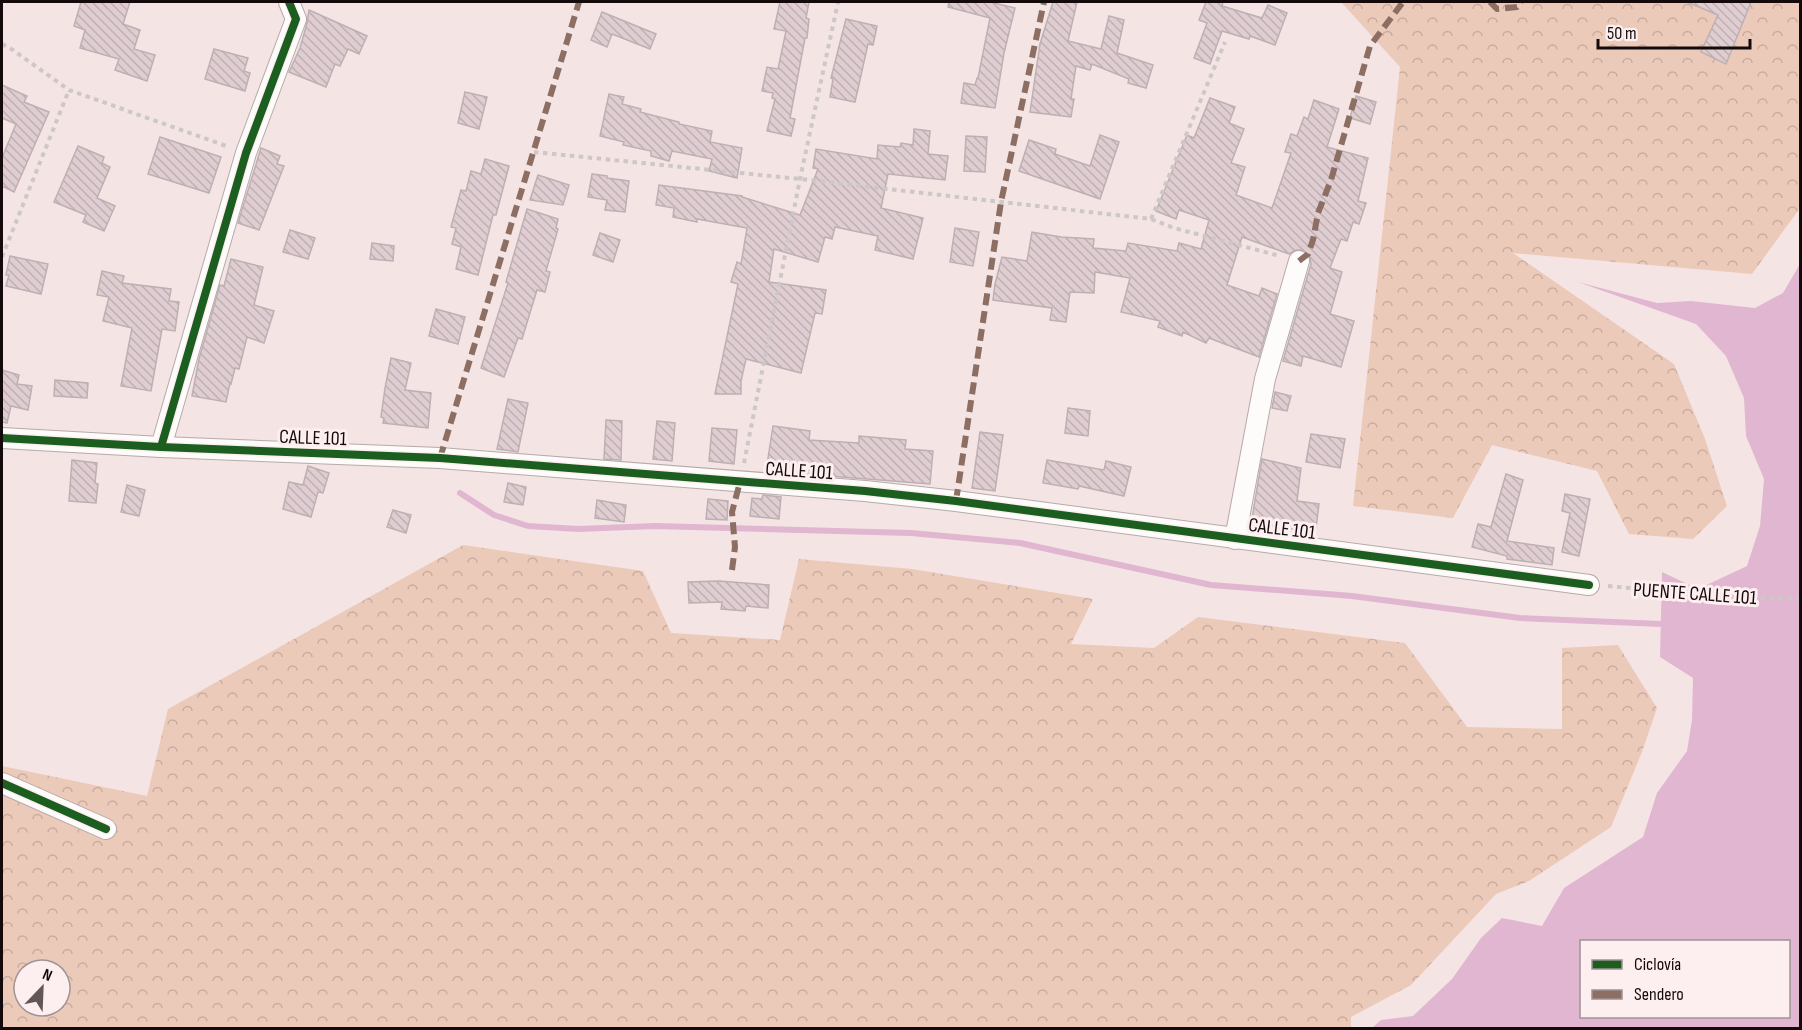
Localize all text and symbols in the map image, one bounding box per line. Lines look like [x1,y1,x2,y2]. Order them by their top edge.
scale bar [1598,12,1750,50]
text: 50 m [1607,23,1637,44]
street label: CALLE 101 [279,425,347,451]
street label: CALLE 101 [764,457,833,485]
street label: CALLE 101 [1247,513,1317,545]
street label: PUENTE CALLE 101 [1632,578,1757,610]
legend [1580,940,1790,1018]
text: Ciclovía [1634,954,1681,975]
north arrow [12,958,72,1018]
text: N [40,965,55,986]
text: Sendero [1634,984,1684,1005]

